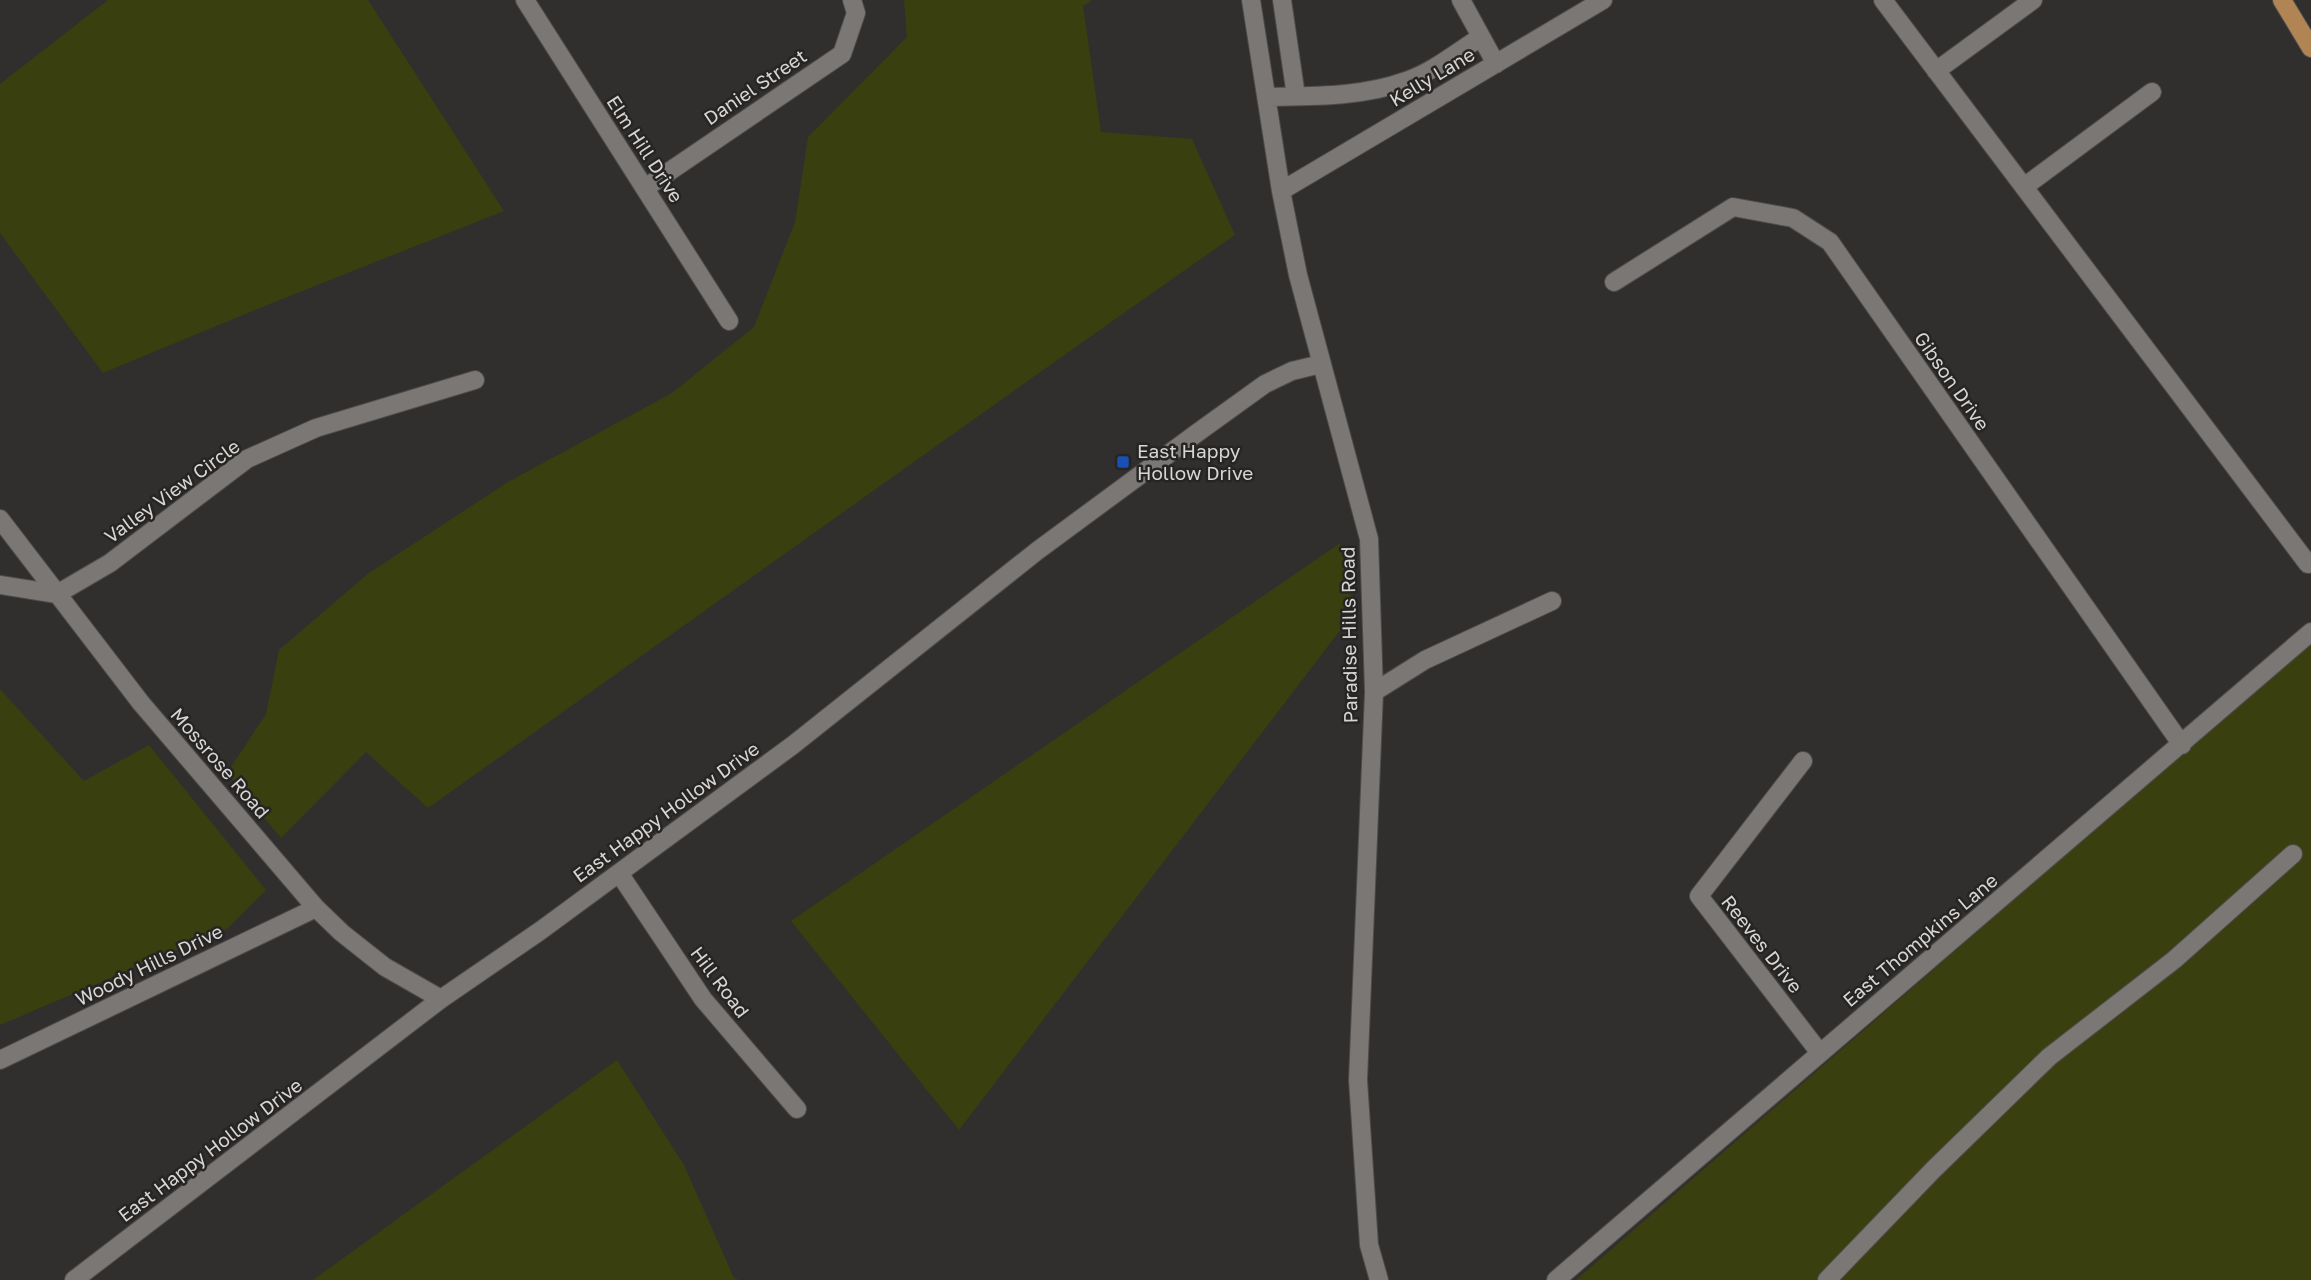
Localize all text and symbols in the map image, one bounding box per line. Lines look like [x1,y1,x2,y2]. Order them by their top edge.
street label: Kelly Lane [1385,42,1479,111]
street label: Daniel Street [699,44,810,129]
street label: Elm Hill Drive [602,91,688,206]
street label: Gibson Drive [1910,327,1995,434]
street label: Valley View Circle [100,434,244,547]
place label: East Happy Hollow Drive [1137,439,1253,484]
marker: East Happy Hollow Drive [1115,454,1131,470]
street label: Paradise Hills Road [1335,547,1362,724]
street label: Mossrose Road [166,703,275,823]
street label: East Happy Hollow Drive [568,736,763,887]
street label: East Thompkins Lane [1838,868,2002,1011]
street label: Reeves Drive [1717,890,1808,997]
street label: Woody Hills Drive [71,919,226,1010]
street label: Hill Road [686,942,755,1022]
street label: East Happy Hollow Drive [113,1073,306,1226]

